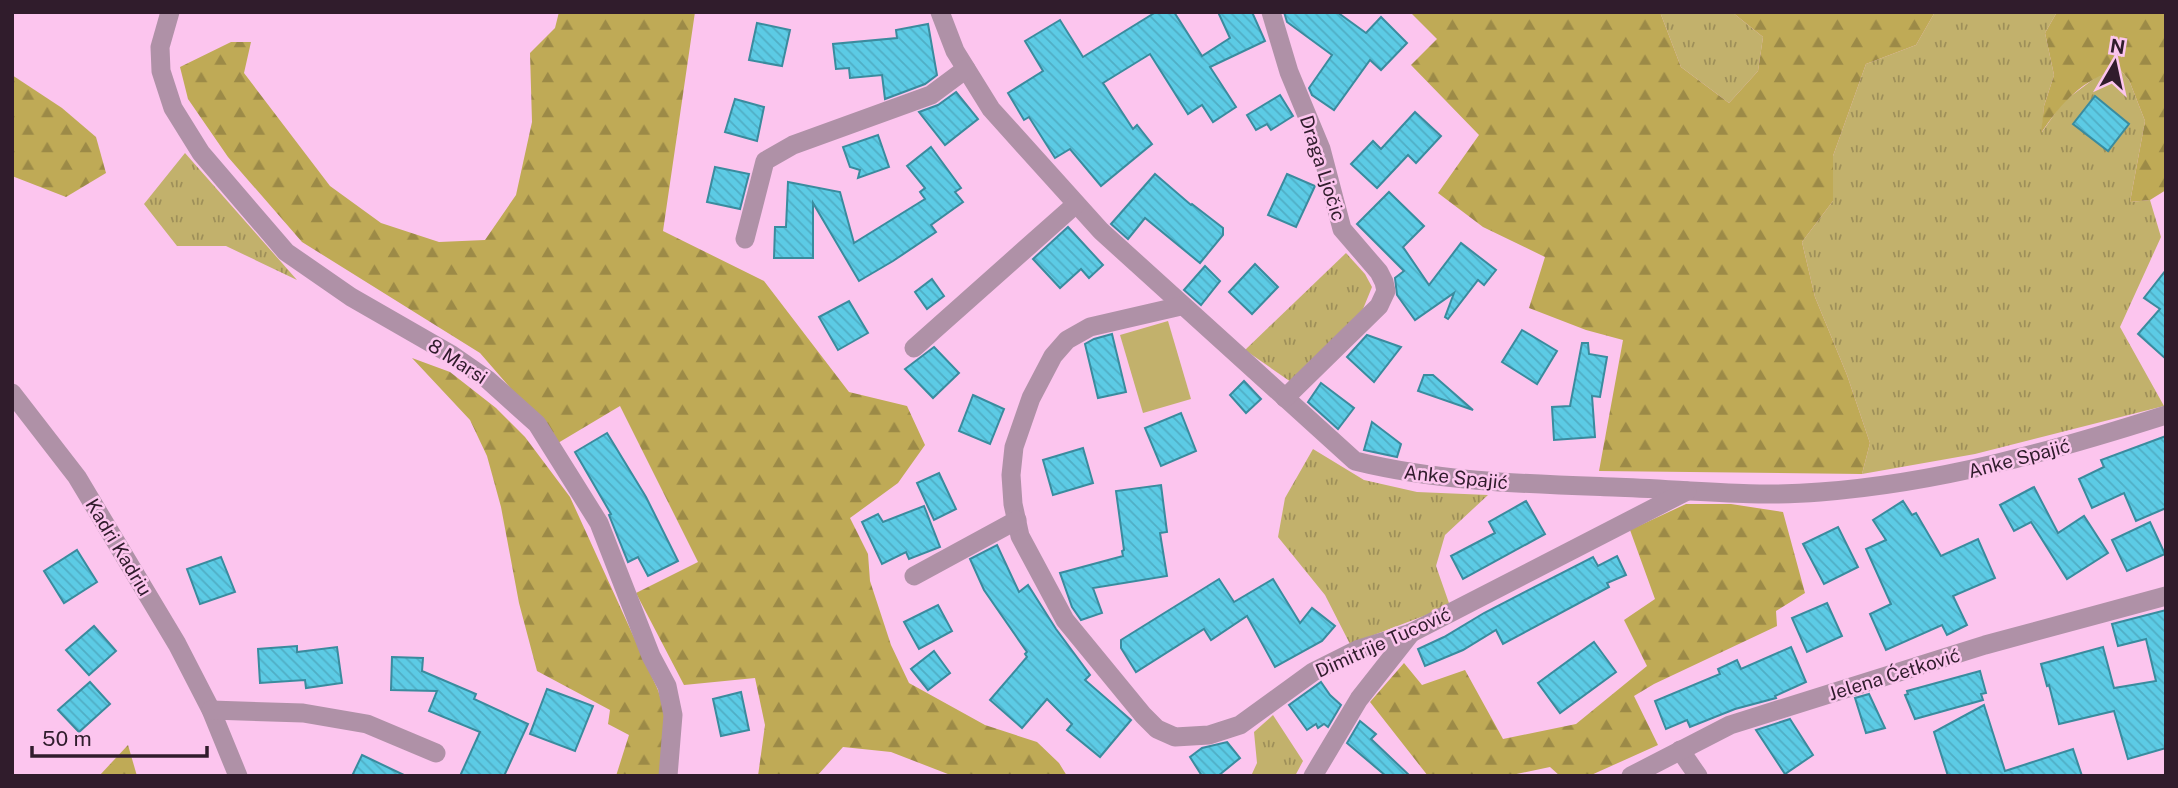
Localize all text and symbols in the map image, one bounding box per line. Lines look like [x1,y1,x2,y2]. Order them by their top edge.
north arrow [2080,28,2150,98]
text: N [2109,34,2127,58]
street label: Draga Ljočic [1296,113,1350,223]
street label: 8 Marsi [424,334,492,388]
street label: Anke Spajić [1966,434,2072,482]
street label: Anke Spajić [1403,461,1509,493]
street label: Kadri Kadriu [81,494,157,600]
street label: Dimitrije Tucović [1312,602,1454,682]
street label: Jelena Ćetković [1826,644,1962,704]
scale bar [32,714,206,758]
text: 50 m [42,726,92,751]

